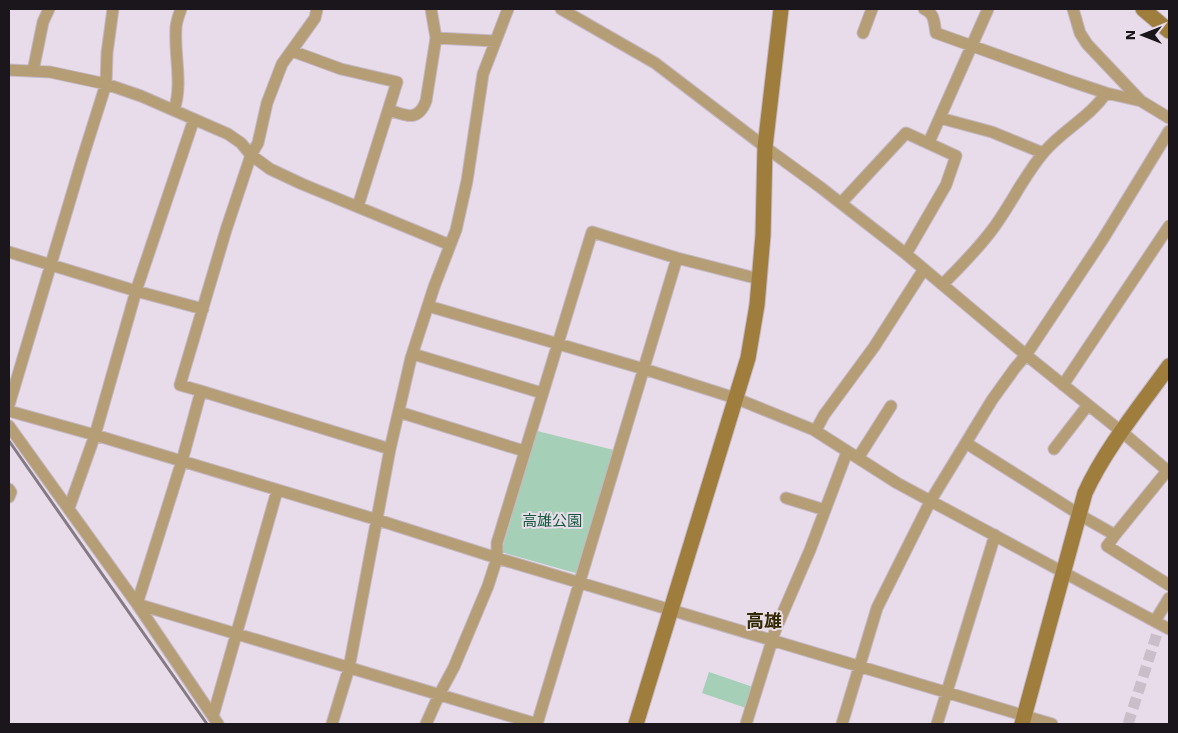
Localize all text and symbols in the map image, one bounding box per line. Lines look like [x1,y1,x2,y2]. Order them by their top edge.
north arrow [1118,10,1168,60]
text: N [1122,30,1138,40]
park label: 高雄公園 [522,512,582,530]
district label: 高雄 [746,610,782,631]

